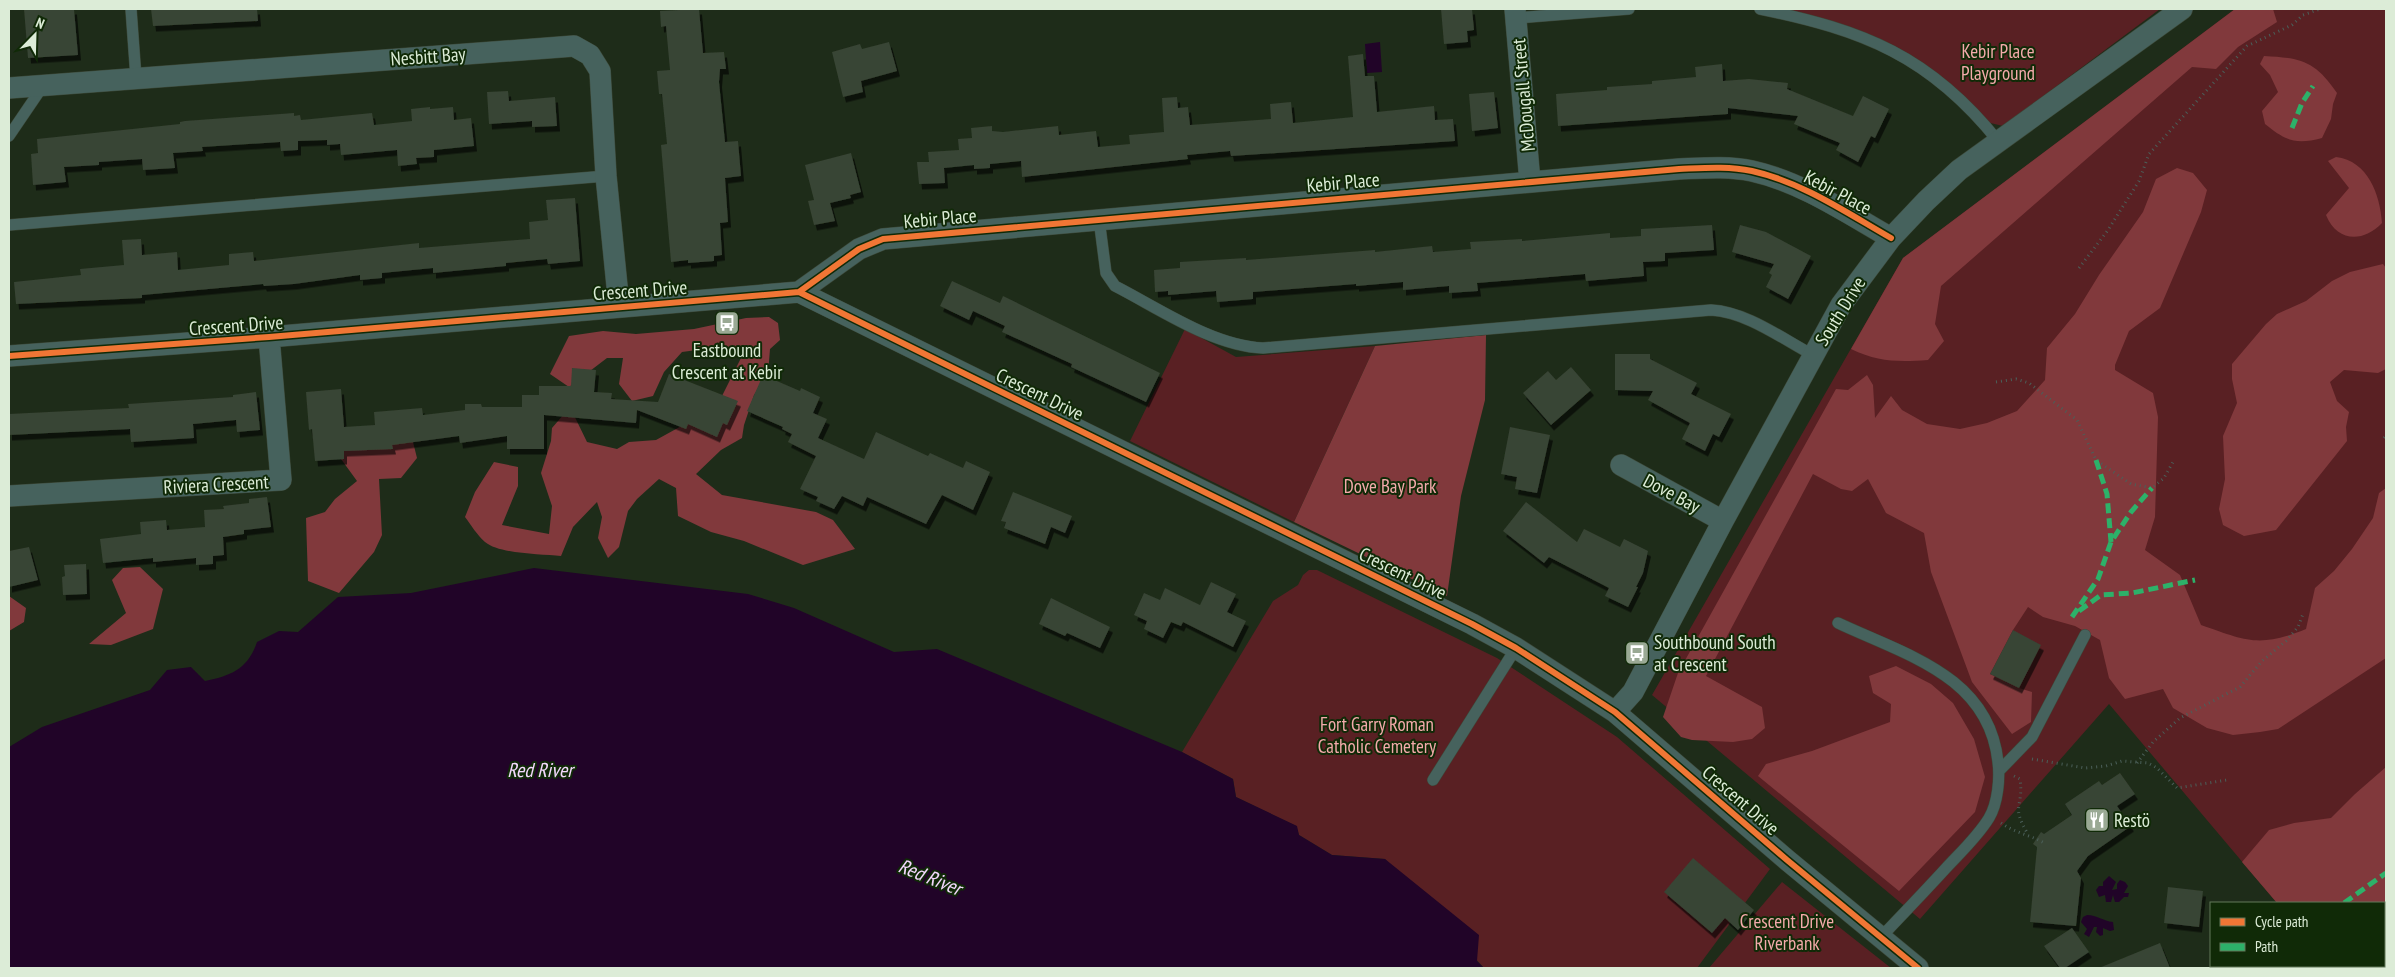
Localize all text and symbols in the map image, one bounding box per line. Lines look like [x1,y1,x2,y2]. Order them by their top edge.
north arrow [10,10,60,60]
text: N [33,13,47,33]
street label: McDougall Street [1506,37,1540,152]
park label: Kebir Place Playground [1961,39,2035,85]
street label: Nesbitt Bay [390,41,467,71]
street label: Kebir Place [1800,164,1876,220]
street label: Kebir Place [1306,167,1381,197]
street label: Kebir Place [903,203,978,233]
street label: South Drive [1809,272,1871,350]
street label: Crescent Drive [592,275,688,305]
street label: Crescent Drive [188,310,284,340]
bus stop icon: Eastbound Crescent at Kebir [714,310,740,336]
place label: Eastbound Crescent at Kebir [672,338,783,384]
street label: Crescent Drive [992,363,1088,426]
street label: Dove Bay [1639,468,1705,518]
street label: Riviera Crescent [163,469,270,499]
park label: Dove Bay Park [1344,474,1437,498]
street label: Crescent Drive [1355,542,1451,605]
place label: Southbound South at Crescent [1654,630,1776,676]
bus stop icon: Southbound South at Crescent [1624,640,1650,666]
park label: Fort Garry Roman Catholic Cemetery [1318,712,1437,758]
water label: Red River [507,757,575,783]
street label: Crescent Drive [1698,760,1785,840]
restaurant icon: Restö [2084,807,2110,833]
place label: Restö [2114,808,2150,832]
water label: Red River [895,853,968,902]
legend [2210,902,2385,967]
park label: Crescent Drive Riverbank [1740,909,1834,955]
text: Cycle path [2255,912,2308,931]
text: Path [2255,937,2278,956]

